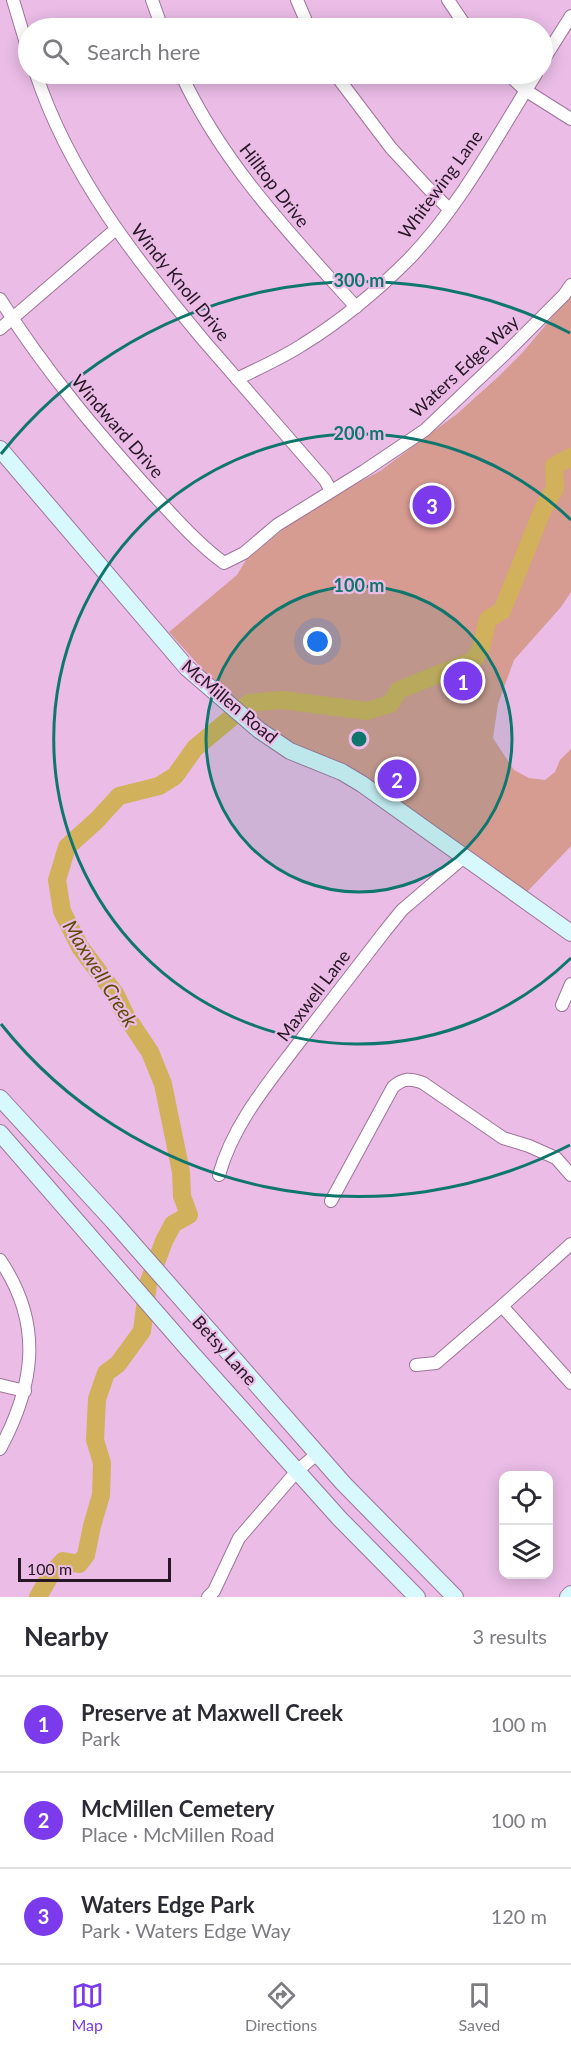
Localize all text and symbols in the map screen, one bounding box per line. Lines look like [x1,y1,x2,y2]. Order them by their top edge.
search box [18,18,553,84]
icon: search [39,35,72,68]
text: Search here [87,38,200,65]
street label: Whitewing Lane [393,125,487,243]
street label: Hilltop Drive [235,139,315,231]
street label: Windy Knoll Drive [127,219,235,345]
text: 300 m [334,269,384,291]
street label: Waters Edge Way [405,310,523,422]
street label: Windward Drive [67,370,169,482]
text: 200 m [334,422,384,444]
pin: 3 [412,482,452,528]
text: 100 m [334,574,384,596]
your location [303,627,332,656]
street label: McMillen Road [178,655,282,747]
pin: 1 [444,658,482,704]
centre of rings [349,729,369,749]
pin: 2 [378,756,416,802]
water label: Maxwell Creek [59,915,144,1031]
street label: Maxwell Lane [272,945,354,1045]
street label: Betsy Lane [188,1311,262,1389]
map controls [499,1471,553,1579]
button: locate [499,1471,553,1525]
button: layers [499,1525,553,1579]
scale bar [18,1555,171,1582]
text: 100 m [27,1559,72,1578]
text: Nearby [24,1620,109,1652]
text: 3 results [472,1624,547,1648]
text: Preserve at Maxwell Creek [81,1699,343,1726]
text: 1 [38,1712,49,1736]
text: 100 m [491,1712,547,1736]
text: Park [81,1726,120,1750]
text: McMillen Cemetery [81,1795,274,1822]
text: 2 [38,1808,49,1832]
text: 100 m [491,1808,547,1832]
text: Place · McMillen Road [81,1822,275,1846]
text: Waters Edge Park [81,1891,254,1918]
text: 3 [38,1904,49,1928]
text: 120 m [491,1904,547,1928]
text: Park · Waters Edge Way [81,1918,291,1942]
tab: Map [71,1979,104,2034]
tab: Directions [245,1979,317,2034]
tab: Saved [459,1979,500,2034]

